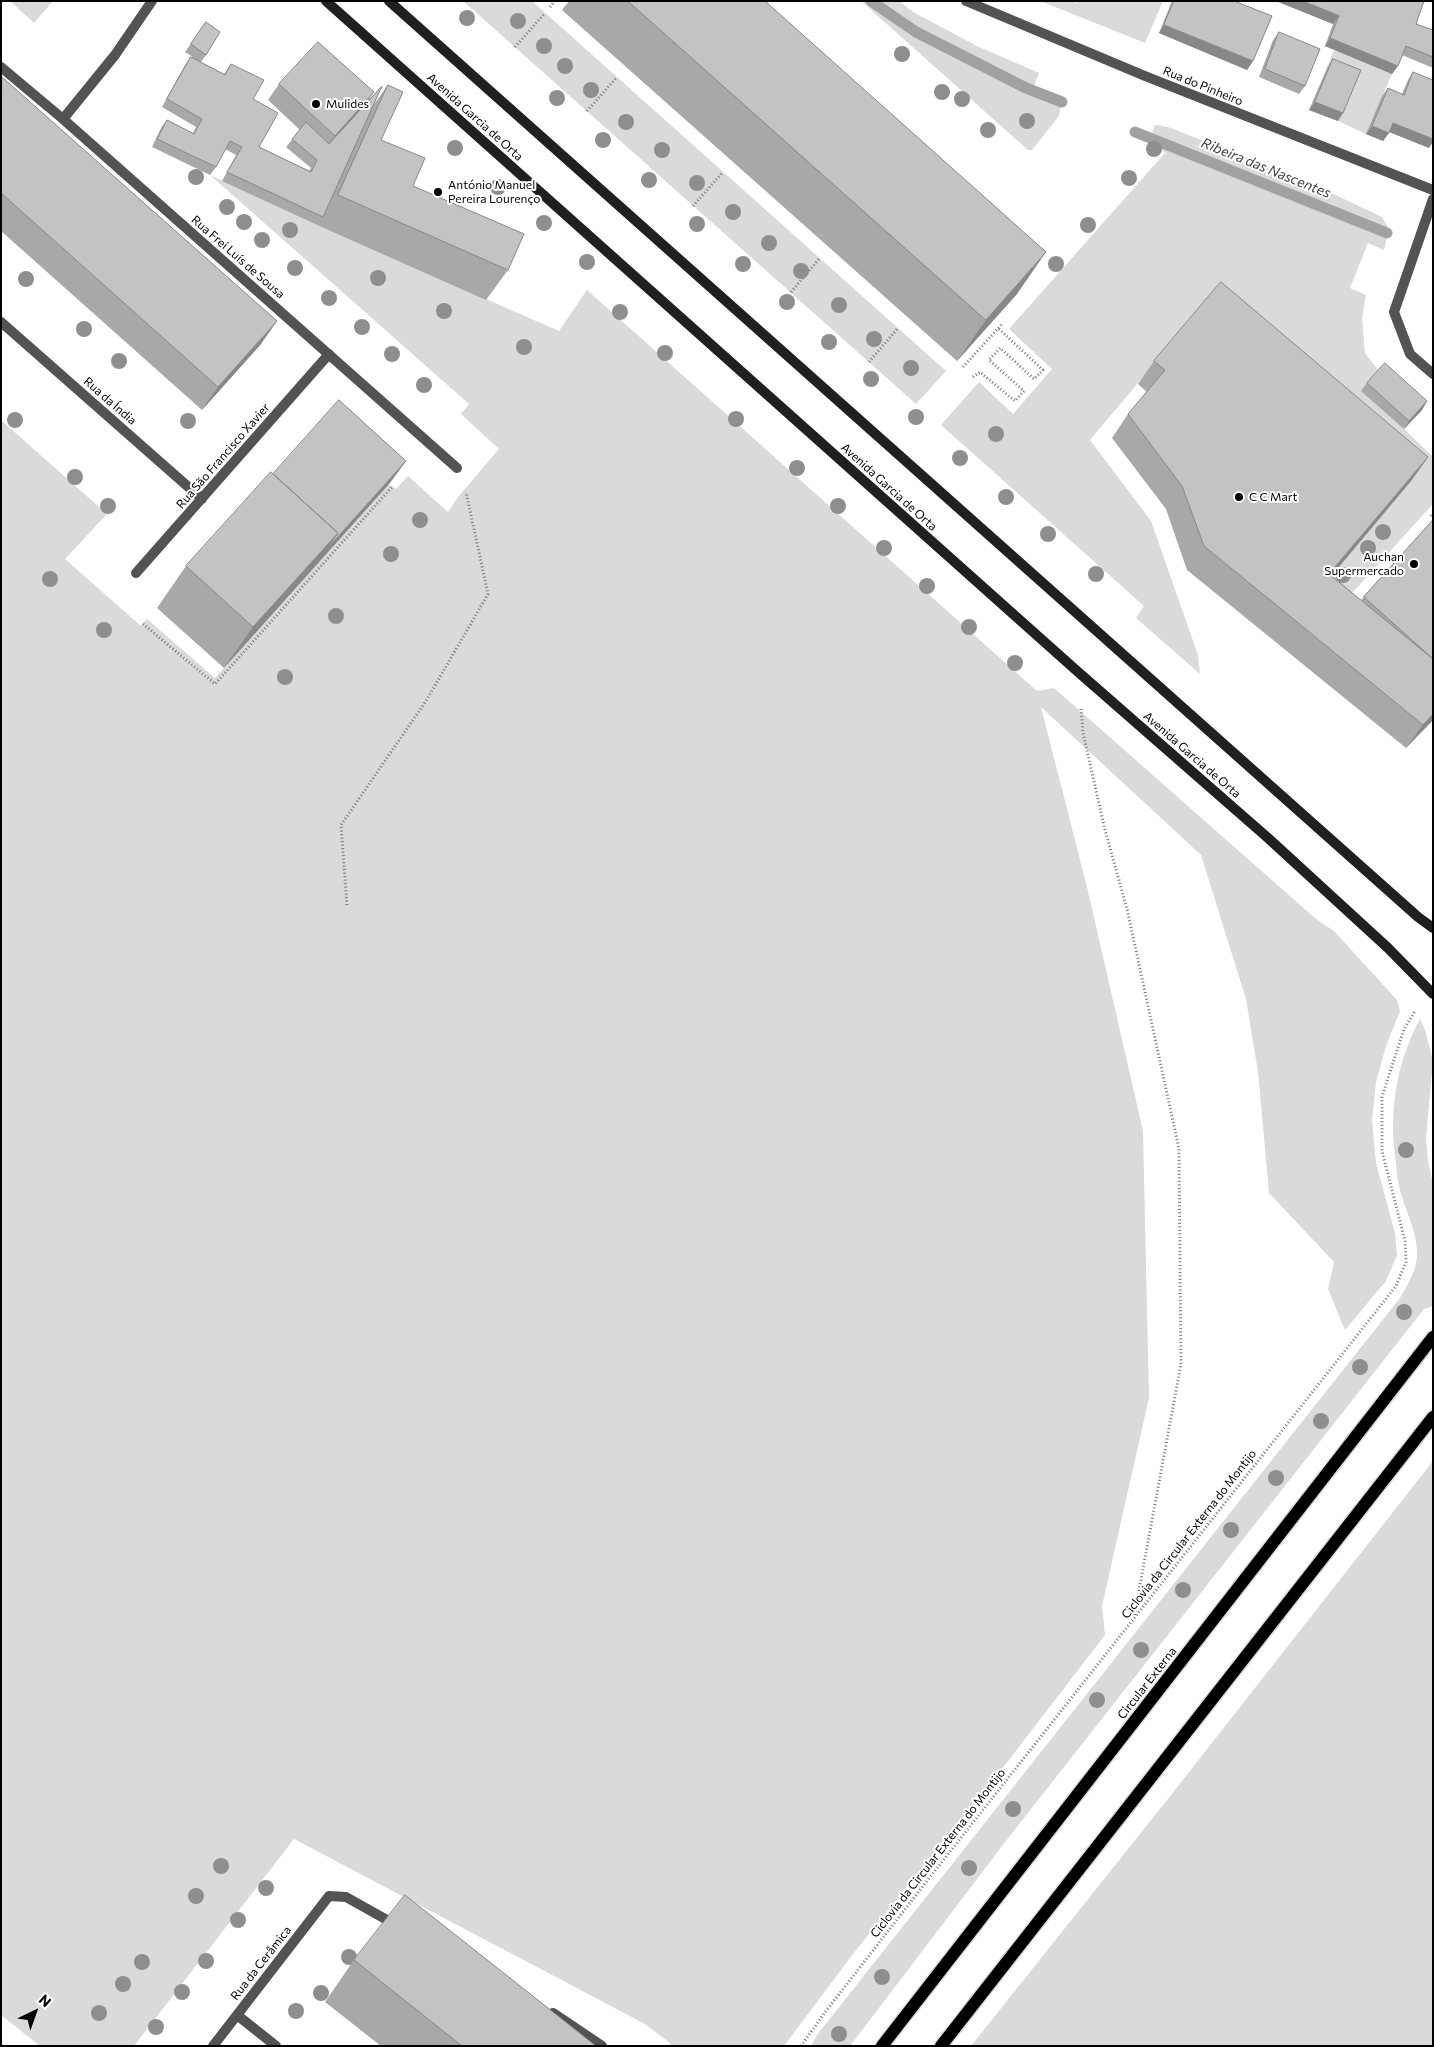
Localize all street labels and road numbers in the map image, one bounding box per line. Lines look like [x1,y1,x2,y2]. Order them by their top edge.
street label: Rua do Pinheiro [1161,63,1245,109]
street label: Avenida Garcia de Orta [424,70,526,164]
street label: Rua Frei Luís de Sousa [188,213,288,301]
street label: Rua da Índia [81,374,139,428]
street label: Rua São Francisco Xavier [173,400,273,512]
street label: Avenida Garcia de Orta [838,440,940,534]
street label: Avenida Garcia de Orta [1140,709,1244,801]
street label: Ciclovia da Circular Externa do Montijo [1119,1447,1259,1621]
street label: Circular Externa [1114,1644,1180,1722]
street label: Ciclovia da Circular Externa do Montijo [868,1766,1008,1940]
street label: Rua da Cerâmica [228,1923,294,2003]

